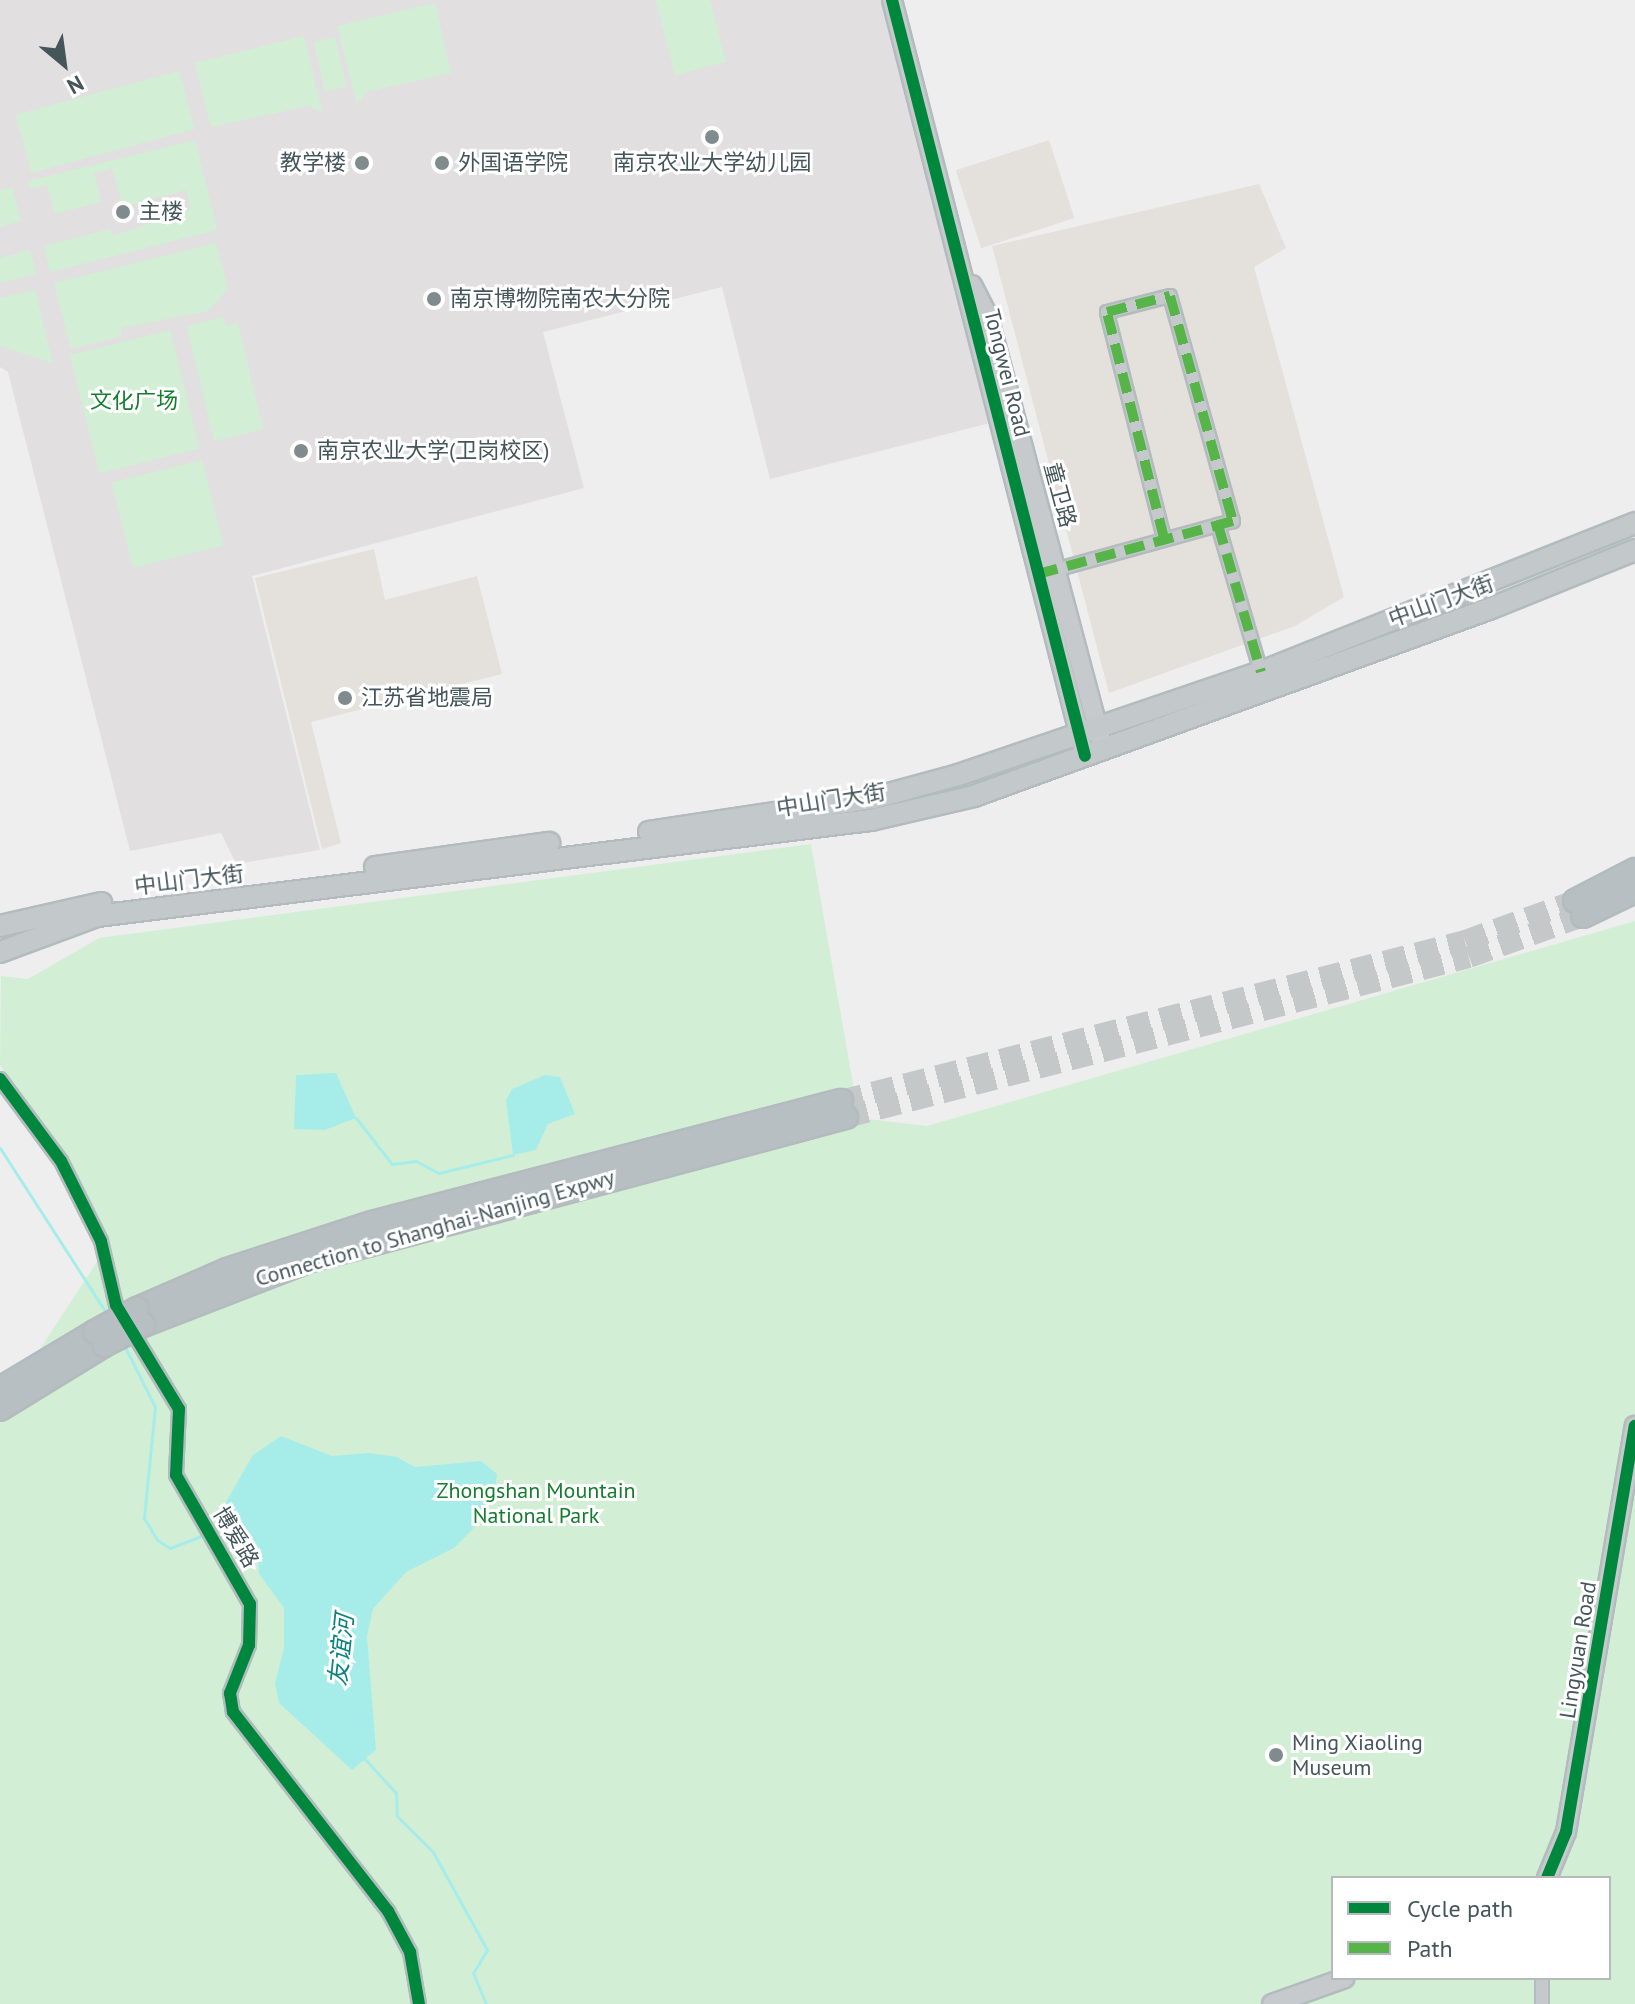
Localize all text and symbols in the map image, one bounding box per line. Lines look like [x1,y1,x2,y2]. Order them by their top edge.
north arrow [24,24,104,104]
text: N [63,69,89,101]
marker: 南京农业大学幼儿园 [703,128,721,146]
place label: 教学楼 [280,150,346,176]
place label: 外国语学院 [458,150,568,176]
place label: 南京农业大学幼儿园 [613,150,811,176]
marker: 教学楼 [353,154,371,172]
marker: 外国语学院 [433,154,451,172]
place label: 主楼 [139,199,183,225]
marker: 主楼 [114,203,132,221]
place label: 南京博物院南农大分院 [450,286,670,312]
marker: 南京博物院南农大分院 [425,290,443,308]
street label: Tongwei Road [978,307,1036,439]
park label: 文化广场 [90,388,178,414]
place label: 南京农业大学(卫岗校区) [317,438,549,464]
marker: 南京农业大学(卫岗校区) [292,442,310,460]
street label: 童卫路 [1039,460,1081,530]
street label: 中山门大街 [1385,570,1497,632]
place label: 江苏省地震局 [361,685,493,711]
marker: 江苏省地震局 [336,689,354,707]
street label: 中山门大街 [775,778,887,822]
street label: 中山门大街 [133,860,245,900]
street label: Connection to Shanghai-Nanjing Expwy [252,1164,618,1292]
park label: Zhongshan Mountain National Park [436,1477,636,1528]
street label: 博爱路 [208,1502,264,1572]
street label: Lingyuan Road [1554,1579,1602,1721]
water label: 友谊河 [323,1613,359,1687]
place label: Ming Xiaoling Museum [1292,1729,1423,1780]
marker: Ming Xiaoling Museum [1267,1746,1285,1764]
legend [1331,1876,1611,1980]
text: Cycle path [1407,1893,1513,1924]
text: Path [1407,1933,1453,1964]

